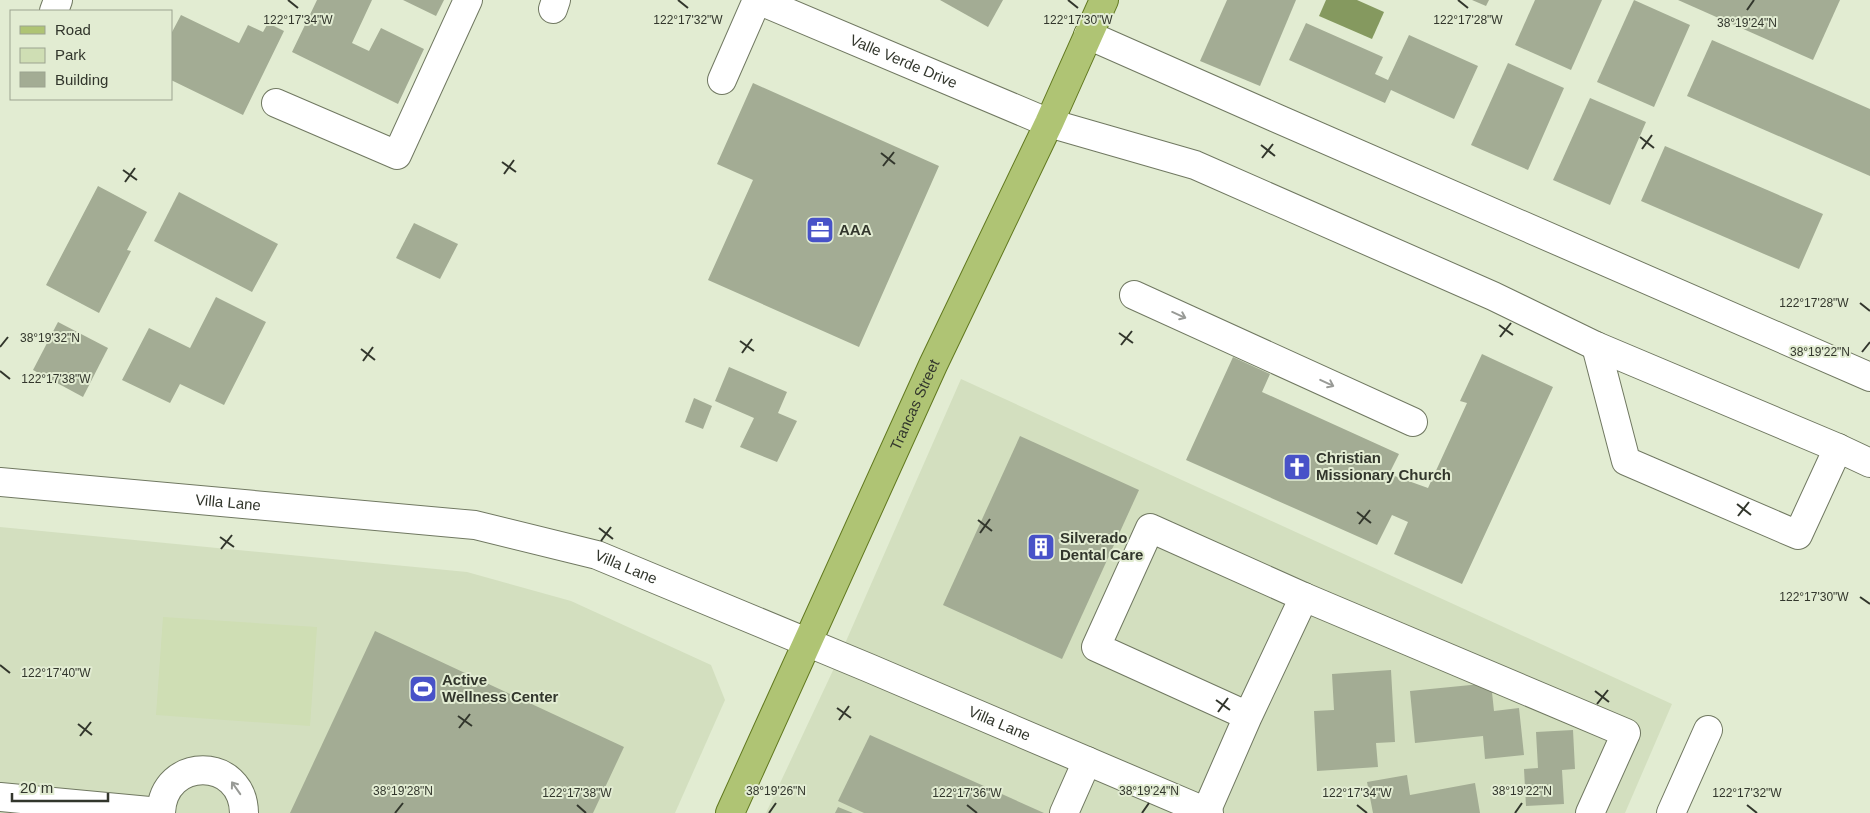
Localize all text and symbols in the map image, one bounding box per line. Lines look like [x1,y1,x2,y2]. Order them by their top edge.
legend [10,10,172,100]
text: 122°17'34"W [263,13,333,27]
text: 122°17'32"W [653,13,723,27]
text: 122°17'30"W [1043,13,1113,27]
text: 122°17'28"W [1433,13,1503,27]
text: 38°19'24"N [1717,16,1777,30]
text: Road [55,21,91,38]
street label: Valle Verde Drive [848,31,960,91]
text: Park [55,46,86,63]
text: Building [55,71,108,88]
office icon: AAA [805,215,835,245]
place label: AAA [839,221,872,238]
text: 122°17'28"W [1779,296,1849,310]
one-way arrow [1171,311,1186,321]
text: 38°19'32"N [20,331,80,345]
text: 38°19'22"N [1790,345,1850,359]
street label: Trancas Street [887,356,943,453]
text: 122°17'38"W [21,372,91,386]
one-way arrow [1319,378,1334,388]
place label: Christian Missionary Church [1316,449,1451,483]
church icon: Christian Missionary Church [1282,452,1312,482]
street label: Villa Lane [195,491,262,514]
place label: Silverado Dental Care [1060,529,1143,563]
building icon: Silverado Dental Care [1026,532,1056,562]
street label: Villa Lane [593,546,660,587]
text: 122°17'30"W [1779,590,1849,604]
text: 122°17'40"W [21,666,91,680]
place label: Active Wellness Center [442,671,559,705]
sports icon: Active Wellness Center [408,674,438,704]
street label: Villa Lane [966,703,1033,744]
scale bar [12,770,109,802]
text: 20 m [20,779,53,796]
one-way arrow [231,781,241,795]
text: 38°19'28"N [373,784,433,798]
text: 38°19'26"N [746,784,806,798]
text: 38°19'24"N [1119,784,1179,798]
text: 38°19'22"N [1492,784,1552,798]
text: 122°17'38"W [542,786,612,800]
text: 122°17'36"W [932,786,1002,800]
text: 122°17'34"W [1322,786,1392,800]
text: 122°17'32"W [1712,786,1782,800]

